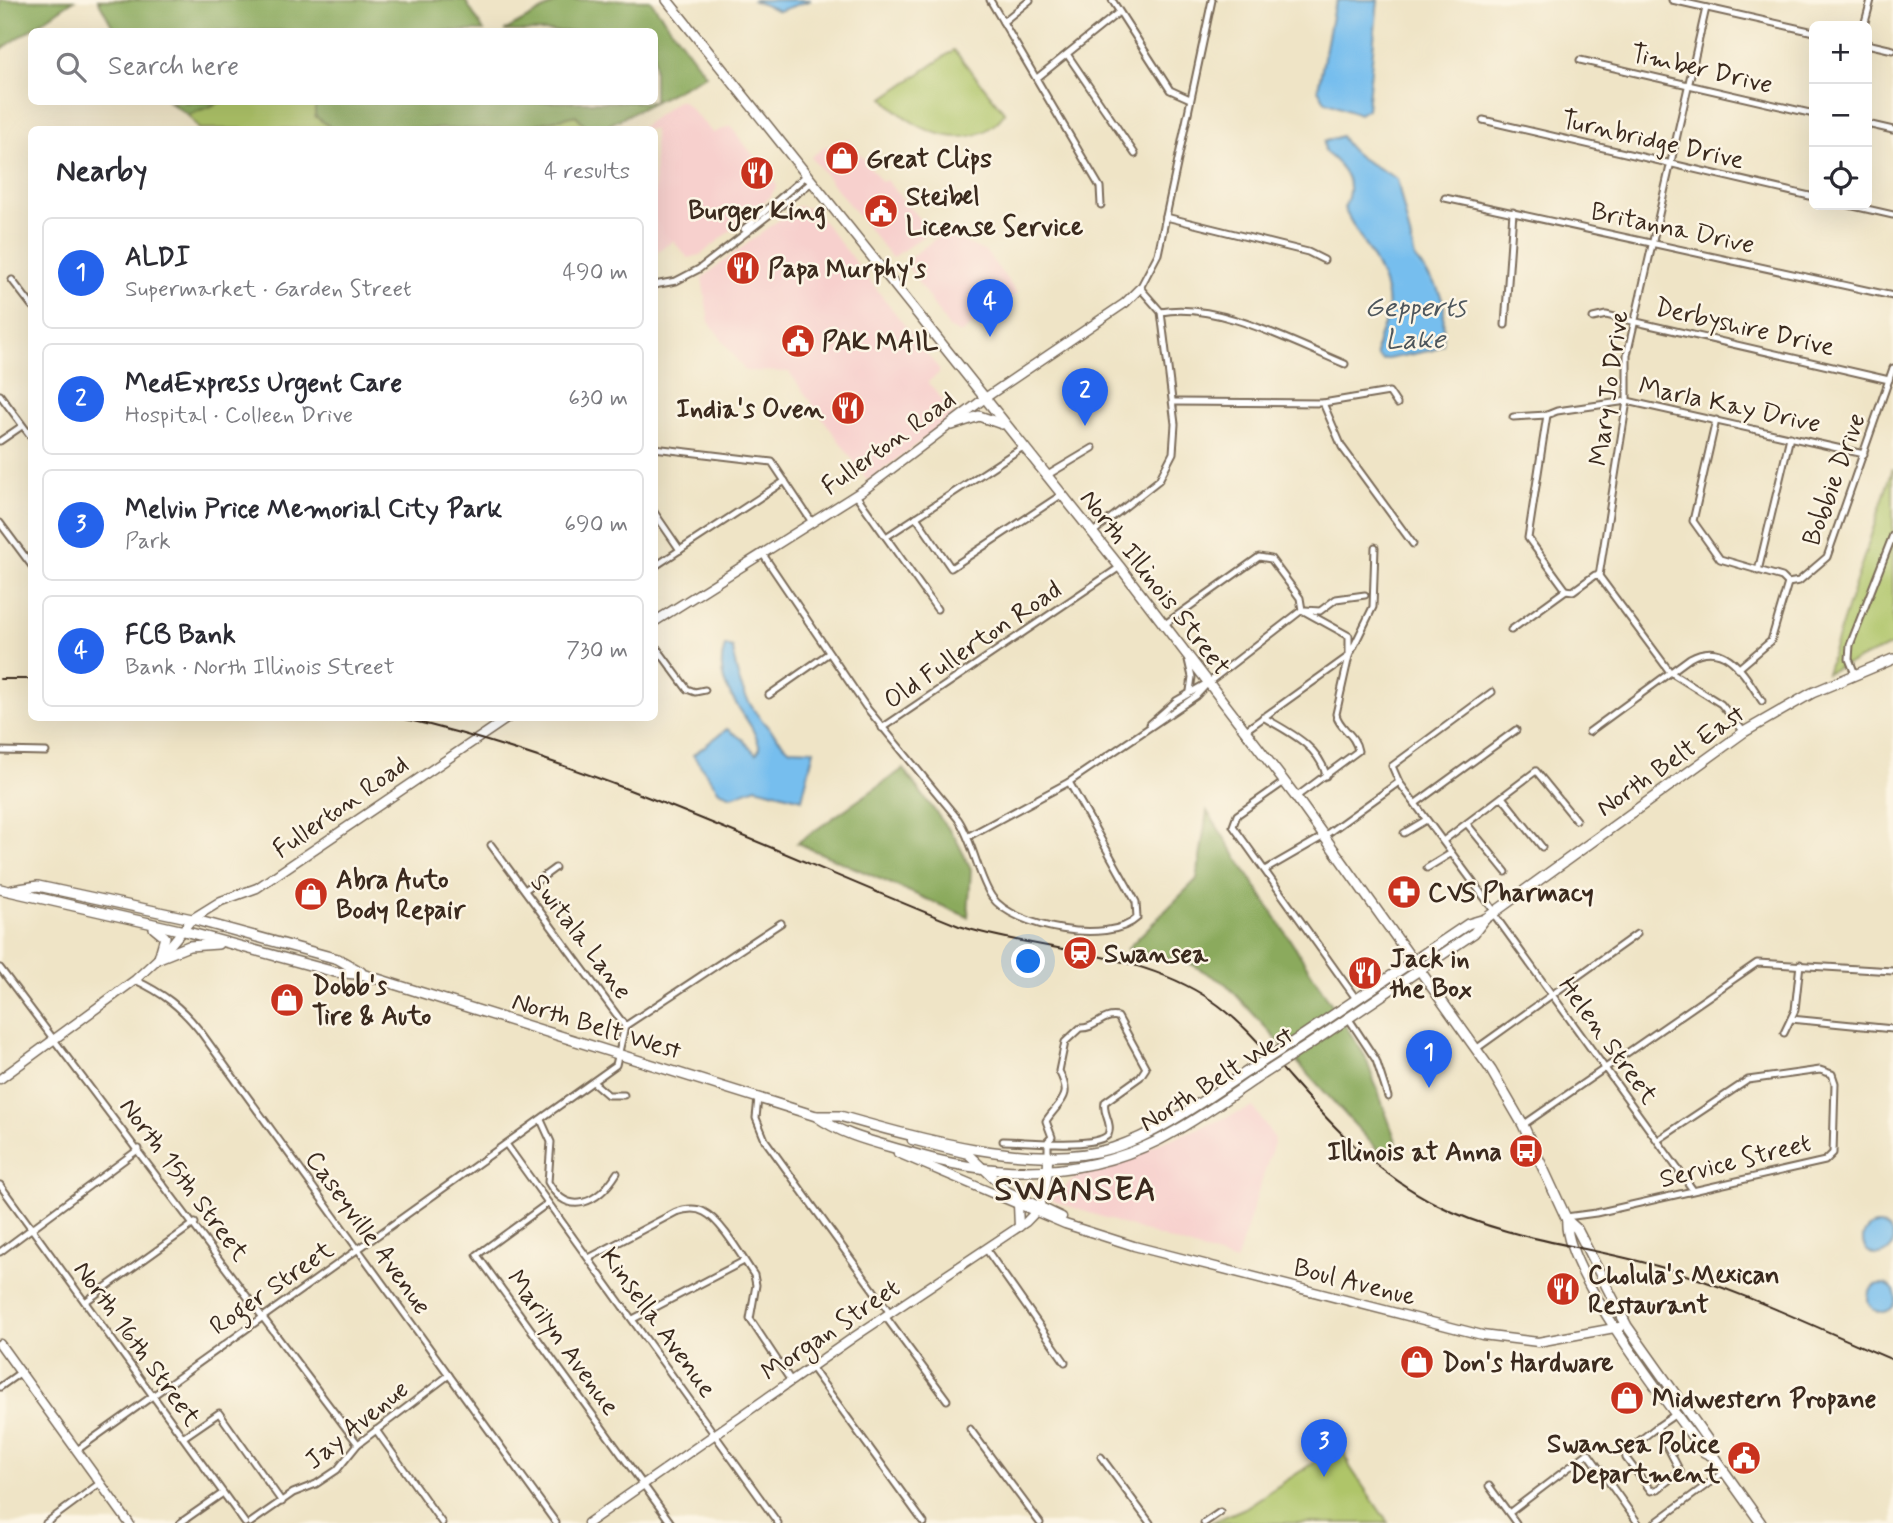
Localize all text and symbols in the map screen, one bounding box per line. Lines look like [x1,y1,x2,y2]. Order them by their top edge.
map controls [1809,21,1872,210]
button: + [1809,21,1872,84]
search box [28,28,658,105]
street label: Timber Drive [1627,37,1776,103]
icon: search [52,48,90,86]
text: Search here [108,50,239,84]
button: − [1809,84,1872,147]
street label: Turnbridge Drive [1558,103,1747,179]
shop icon: Great Clips [823,139,861,177]
place label: Great Clips [866,143,992,177]
button: locate [1809,147,1872,210]
text: Nearby [56,152,147,191]
restaurant icon: Burger King [738,154,776,192]
text: 4 results [544,157,630,187]
place label: Steibel License Service [906,181,1083,245]
public building icon: Steibel License Service [862,192,900,230]
place label: Burger King [688,195,826,232]
street label: Britanna Drive [1588,195,1757,263]
text: ALDI [125,241,190,275]
restaurant icon: Papa Murphy's [724,249,762,287]
place label: Papa Murphy's [768,253,927,287]
text: 1 [76,258,86,288]
text: 490 m [563,258,628,288]
text: Supermarket · Garden Street [125,275,412,305]
pin: 4 [967,279,1013,337]
water label: Gepperts Lake [1365,290,1467,359]
street label: Derbyshire Drive [1652,291,1838,365]
street label: Mary Jo Drive [1582,308,1638,468]
public building icon: PAK MAIL [779,322,817,360]
place label: PAK MAIL [822,326,939,360]
text: MedExpress Urgent Care [125,367,402,401]
pin: 2 [1062,368,1108,426]
street label: Marla Kay Drive [1635,370,1824,442]
street label: Fullerton Road [815,383,963,504]
text: 2 [75,384,87,414]
text: 630 m [568,384,628,414]
restaurant icon: India's Oven [829,389,867,427]
place label: India's Oven [676,393,825,427]
text: Hospital · Colleen Drive [125,401,353,431]
street label: Bobbie Drive [1795,409,1875,551]
street label: North Illinois Street [1071,483,1238,683]
text: Melvin Price Memorial City Park [125,493,502,527]
text: 3 [76,510,86,540]
text: 690 m [564,510,628,540]
text: Park [125,527,171,557]
street label: Old Fullerton Road [878,574,1069,718]
text: FCB Bank [125,619,236,653]
text: 4 [74,636,88,666]
text: 730 m [566,636,628,666]
text: Bank · North Illinois Street [125,653,395,683]
street label: North Belt East [1590,698,1752,826]
street label: Fullerton Road [266,748,416,867]
place label: Abra Auto Body Repair [336,864,466,928]
street label: Switala Lane [522,867,639,1007]
pharmacy icon: CVS Pharmacy [1385,873,1423,911]
shop icon: Abra Auto Body Repair [292,875,330,913]
place label: CVS Pharmacy [1428,877,1594,911]
station icon: Swansea [1061,934,1099,972]
place label: Swansea [1104,938,1209,972]
place label: Jack in the Box [1389,943,1472,1007]
your location [1011,944,1045,978]
restaurant icon: Jack in the Box [1346,954,1384,992]
place label: Dobb's Tire & Auto [312,970,431,1034]
street label: Helen Street [1550,971,1665,1112]
shop icon: Dobb's Tire & Auto [268,981,306,1019]
street label: North Belt West [508,985,685,1069]
street label: North Belt West [1134,1019,1301,1141]
pin: 1 [1406,1030,1452,1088]
street label: North 15th Street [111,1092,256,1269]
street label: Service Street [1656,1127,1815,1197]
bus stop icon: Illinois at Anna [1507,1132,1545,1170]
place label: Illinois at Anna [1327,1136,1502,1170]
street label: Caseyville Avenue [296,1144,438,1322]
district label: SWANSEA [994,1169,1158,1213]
street label: Roger Street [204,1233,343,1346]
street label: Kinsella Avenue [591,1241,723,1405]
street label: Boul Avenue [1290,1251,1419,1315]
street label: North 16th Street [65,1255,208,1434]
place label: Cholula's Mexican Restaurant [1588,1259,1780,1323]
street label: Marilyn Avenue [498,1264,627,1423]
restaurant icon: Cholula's Mexican Restaurant [1544,1270,1582,1308]
street label: Morgan Street [755,1272,908,1391]
shop icon: Don's Hardware [1398,1343,1436,1381]
place label: Don's Hardware [1442,1347,1613,1381]
street label: Jay Avenue [298,1373,416,1478]
shop icon: Midwestern Propane [1608,1379,1646,1417]
place label: Midwestern Propane [1652,1383,1877,1417]
pin: 3 [1301,1419,1347,1477]
place label: Swansea Police Department [1547,1428,1721,1492]
public building icon: Swansea Police Department [1725,1439,1763,1477]

